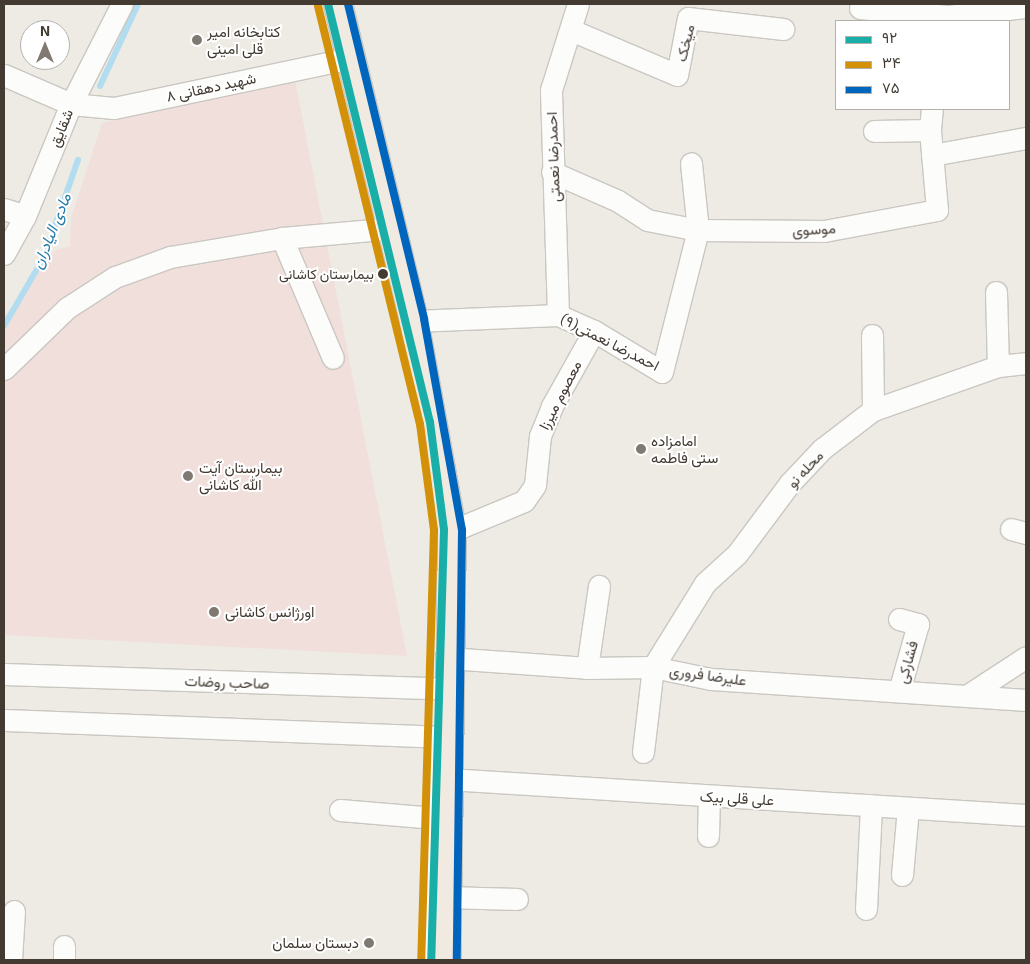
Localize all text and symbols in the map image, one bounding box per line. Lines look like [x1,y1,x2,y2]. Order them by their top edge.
north arrow [20,20,70,70]
legend [835,20,1010,110]
text: N [40,22,50,39]
place label: کتابخانه امیر قلی امینی [207,22,281,57]
street label: میخک [672,22,698,64]
text: ۹۲ [882,28,897,46]
marker: کتابخانه امیر قلی امینی [191,34,203,46]
text: ۳۴ [882,53,900,71]
street label: شهید دهقانی ۸ [165,69,257,105]
text: ۷۵ [882,78,900,96]
street label: شقایق [45,106,77,150]
street label: احمدرضا نعمتی [542,111,564,203]
water label: مادی الیادران [27,190,75,272]
street label: موسوی [792,219,836,239]
place label: بیمارستان کاشانی [279,266,374,282]
marker: بیمارستان کاشانی [378,269,388,279]
street label: احمدرضا نعمتی(۹) [558,309,662,375]
street label: معصوم میرزا [535,357,585,433]
place label: امامزاده ستی فاطمه [651,431,718,466]
marker: امامزاده ستی فاطمه [635,443,647,455]
street label: محله نو [783,446,827,492]
place label: بیمارستان آیت الله کاشانی [199,458,282,493]
marker: بیمارستان آیت الله کاشانی [181,469,195,483]
place label: اورژانس کاشانی [225,603,315,621]
marker: اورژانس کاشانی [207,605,221,619]
street label: فشارکی [892,639,922,685]
street label: علیرضا فروری [668,661,748,689]
street label: صاحب روضات [184,672,270,692]
street label: علی قلی بیک [699,787,775,809]
place label: دبستان سلمان [272,934,359,952]
marker: دبستان سلمان [363,937,375,949]

